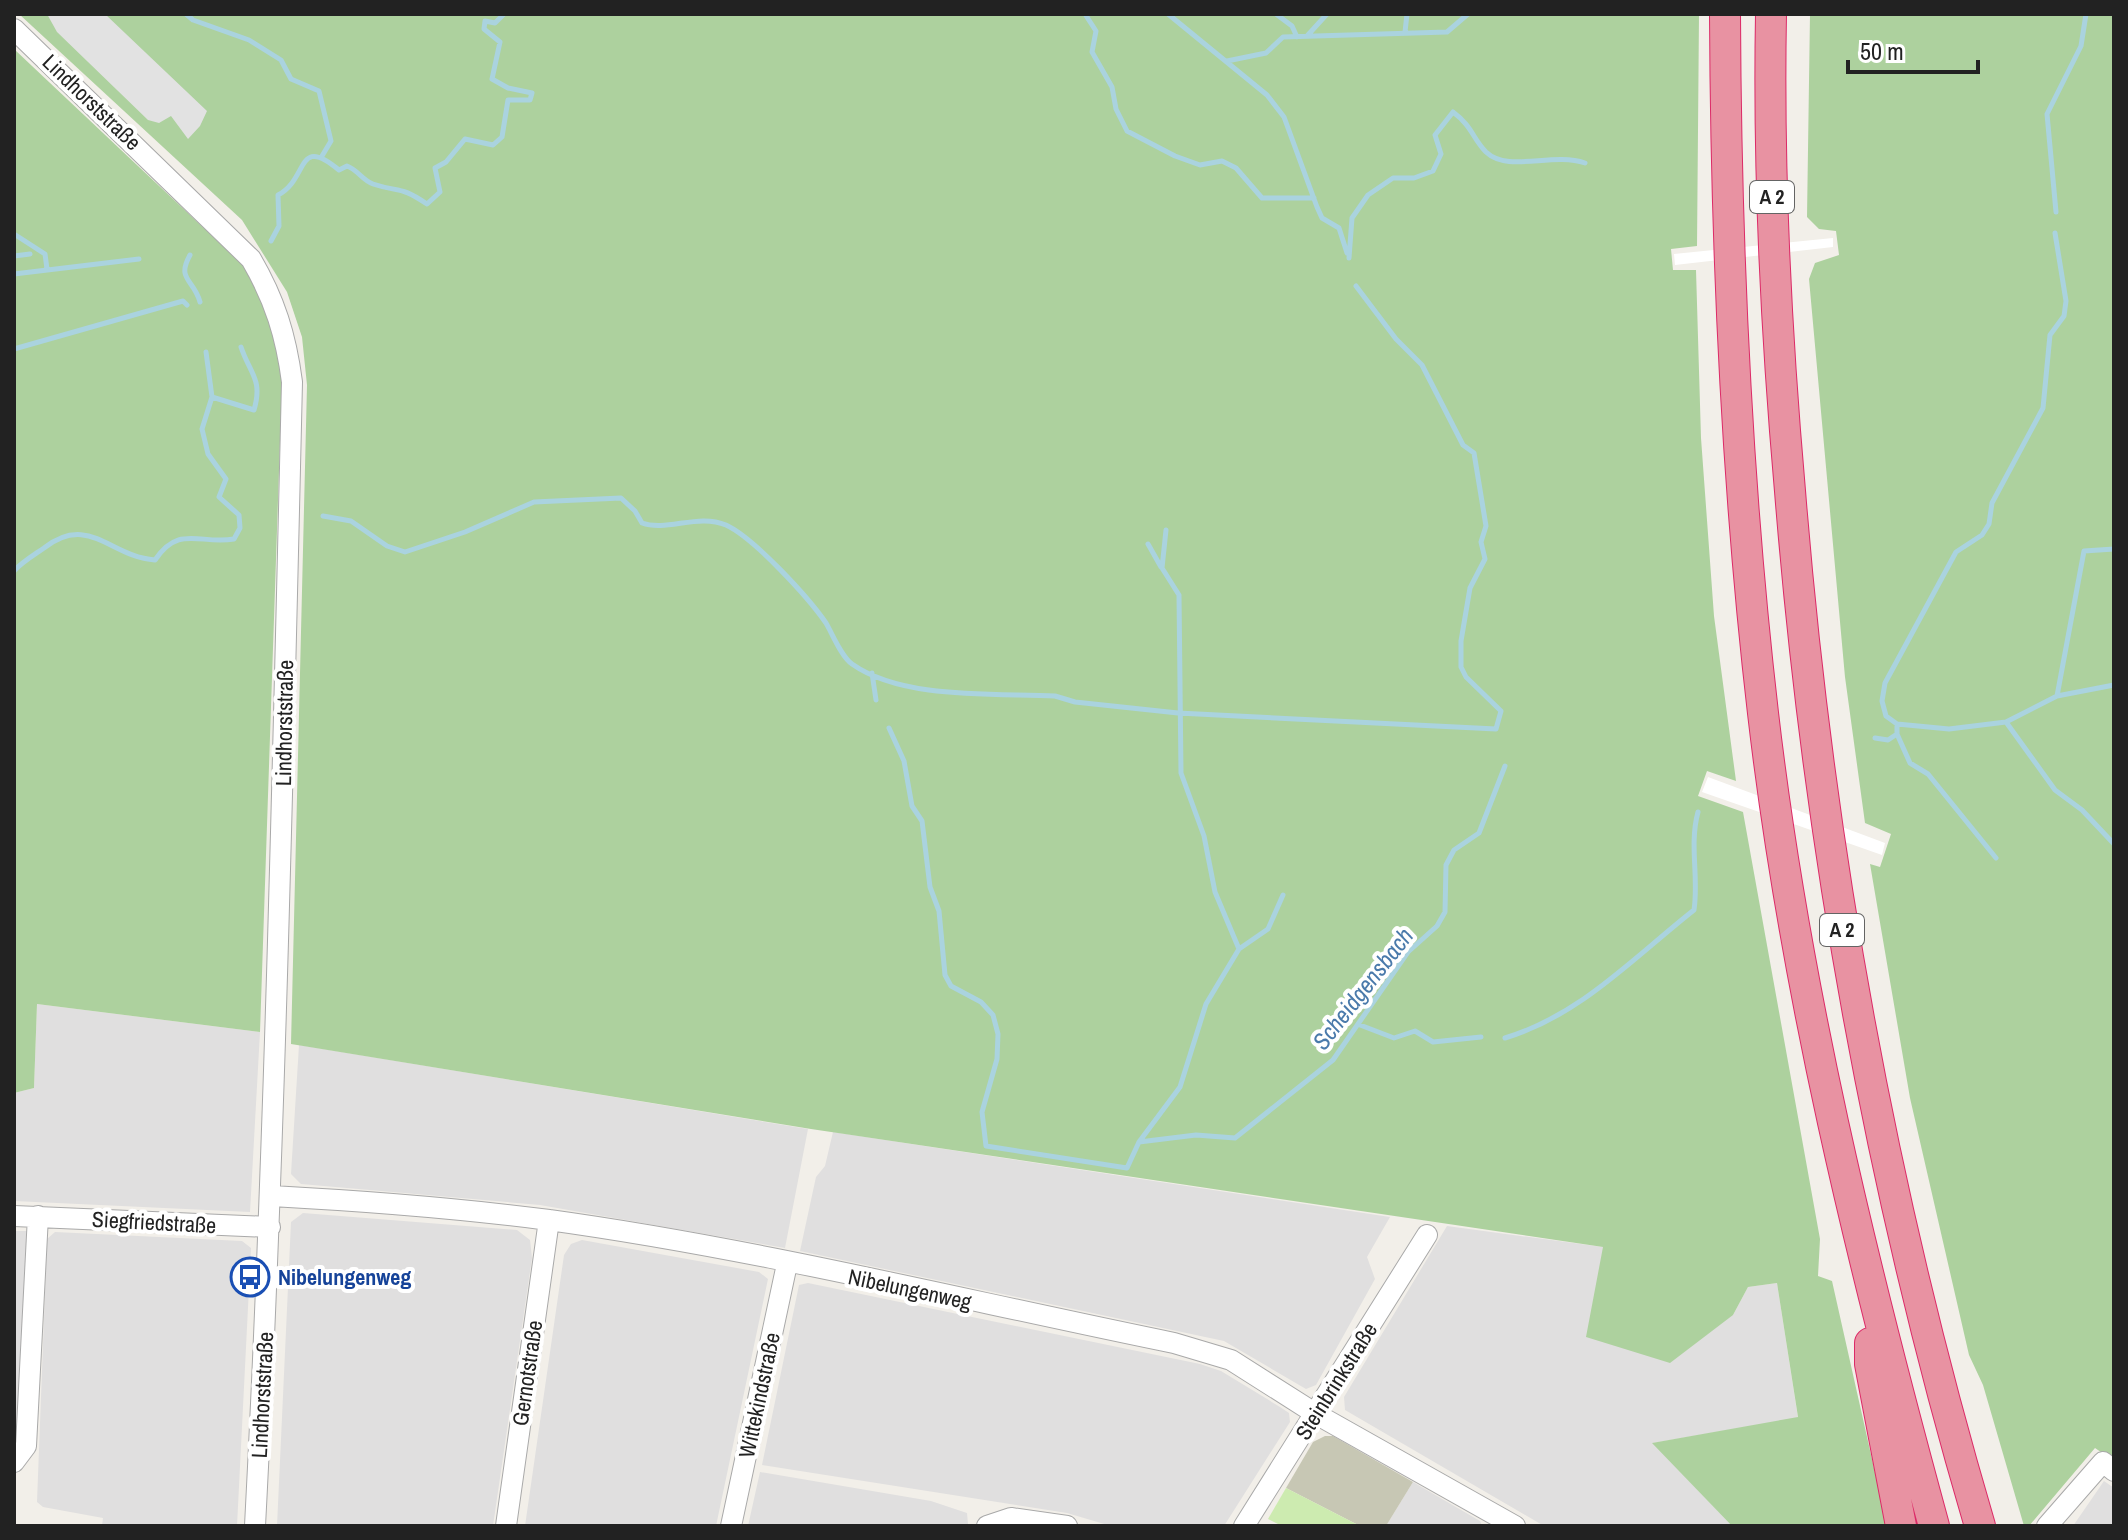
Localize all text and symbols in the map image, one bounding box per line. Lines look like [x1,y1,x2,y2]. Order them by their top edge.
scale bar [1848,24,1978,74]
text: 50 m [1860,35,1904,67]
street label: Lindhorststraße [36,47,148,157]
road number: A 2 [1750,181,1794,213]
street label: Lindhorststraße [268,660,300,786]
road number: A 2 [1820,914,1864,946]
water label: Scheidgensbach [1304,921,1420,1056]
street label: Siegfriedstraße [91,1204,217,1240]
bus stop icon: Nibelungenweg [229,1256,271,1298]
street label: Nibelungenweg [846,1261,974,1317]
place label: Nibelungenweg [278,1262,411,1292]
street label: Steinbrinkstraße [1288,1316,1384,1446]
street label: Gernotstraße [505,1318,549,1428]
street label: Wittekindstraße [731,1330,787,1460]
street label: Lindhorststraße [244,1331,280,1459]

